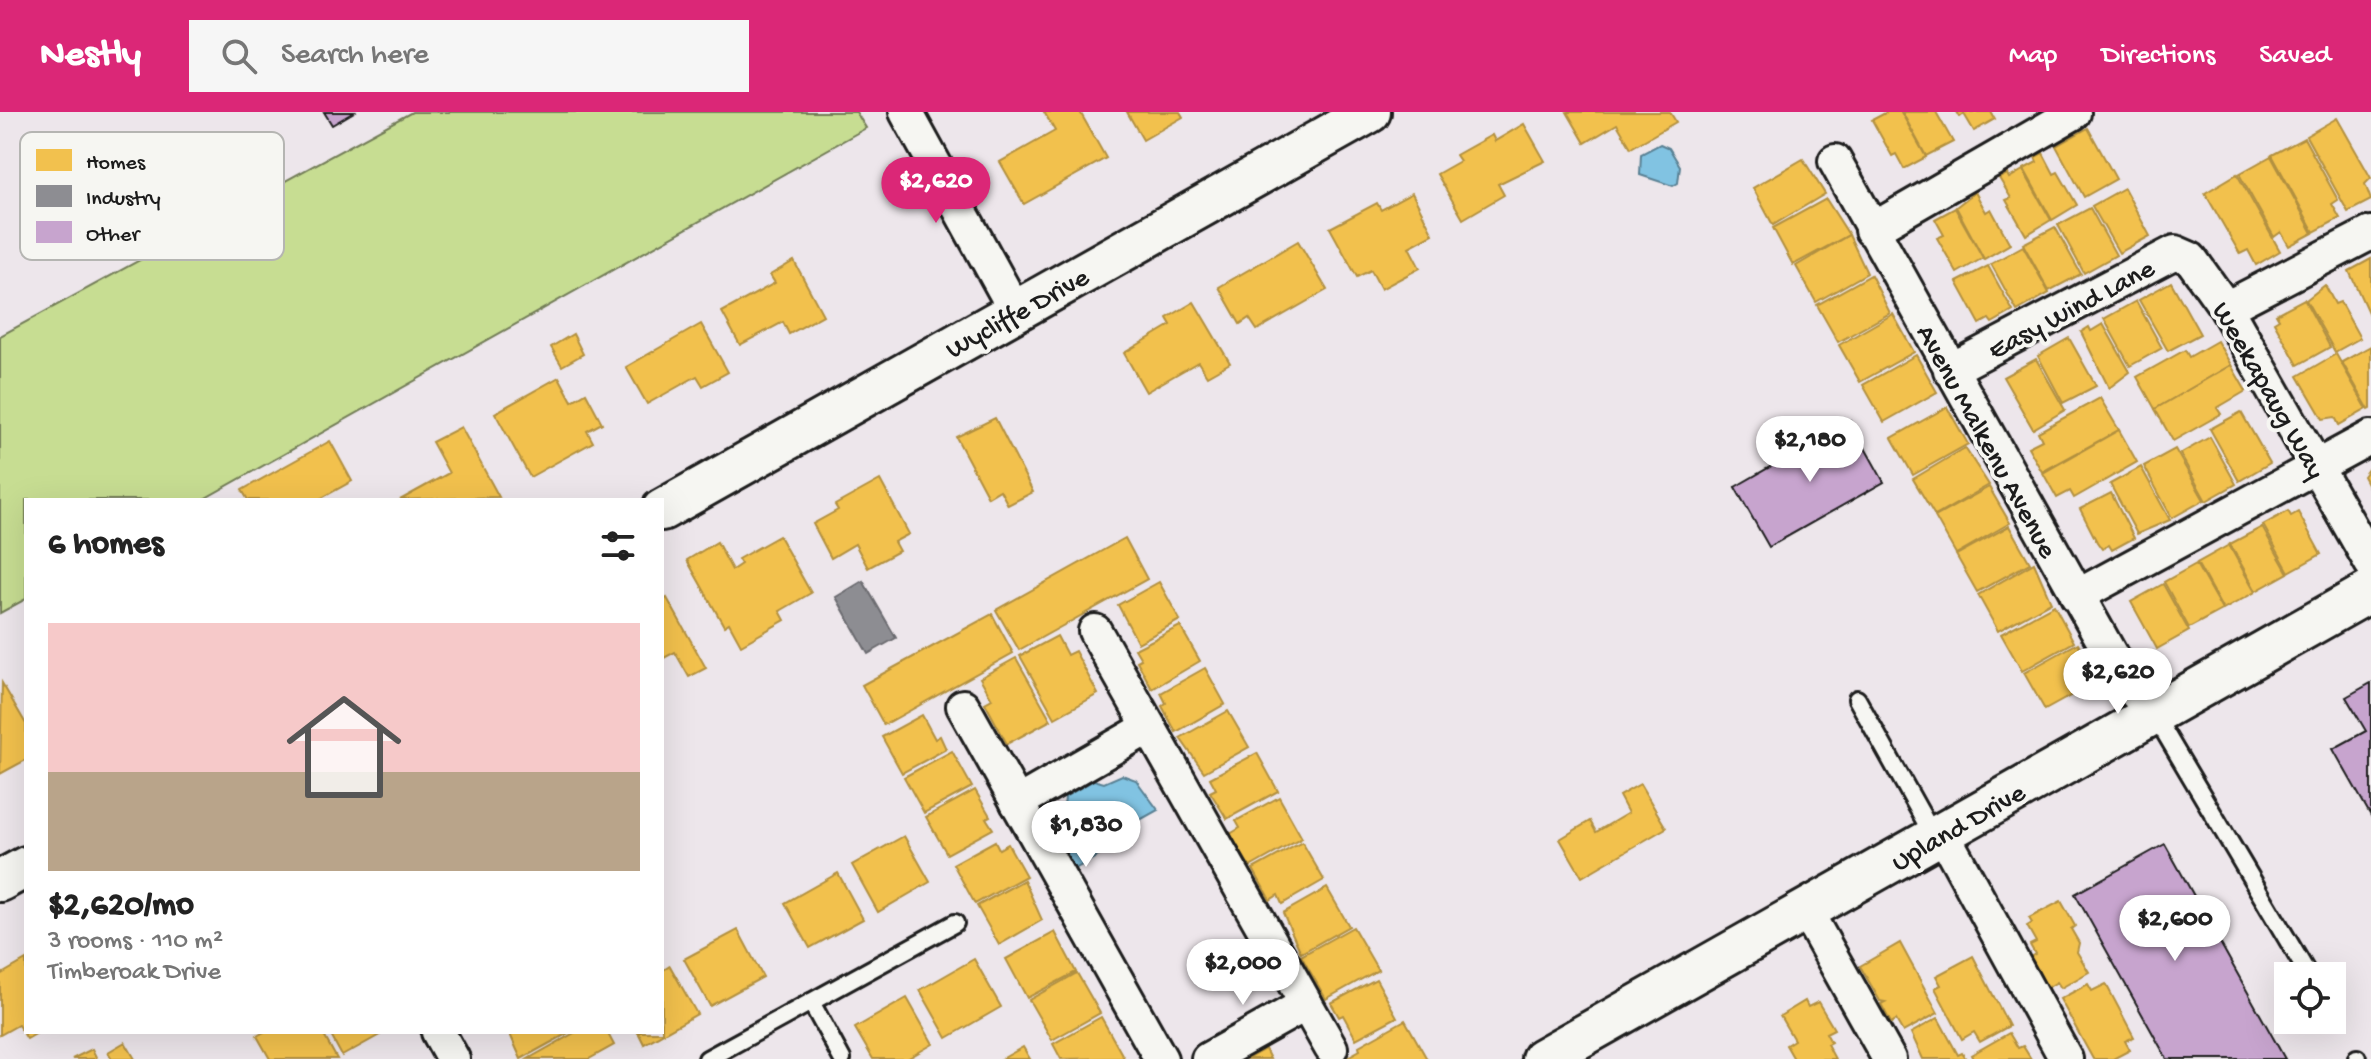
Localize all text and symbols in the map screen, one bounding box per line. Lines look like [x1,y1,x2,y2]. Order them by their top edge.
search box [189,20,749,92]
text: Nestly [40,34,141,78]
icon: search [217,34,261,78]
text: Search here [281,39,429,74]
text: Map [2009,40,2057,73]
text: Directions [2101,40,2215,73]
text: Saved [2259,40,2331,73]
legend [20,132,284,260]
text: Homes [86,151,146,177]
pin: $2,620 [871,157,1001,225]
text: $2,620 [899,167,973,198]
text: Industry [86,187,161,213]
text: Other [86,223,141,249]
street label: Easy Wind Lane [1983,253,2161,369]
street label: Wycliffe Drive [941,262,1096,368]
street label: Weekapaug Way [2203,297,2331,486]
street label: Avenu Malkenu Avenue [1907,320,2063,565]
pin: $2,180 [1745,416,1875,484]
text: $2,180 [1774,426,1846,457]
icon: filters [596,524,640,568]
text: 6 homes [48,526,163,566]
pin: $2,620 [2053,648,2183,716]
text: $2,620 [2081,658,2155,689]
icon: home [272,675,416,819]
street label: Upland Drive [1886,777,2033,880]
pin: $1,830 [1021,801,1151,869]
text: $1,830 [1050,811,1122,842]
text: $2,620/mo [48,887,194,927]
pin: $2,600 [2110,895,2240,963]
text: $2,600 [2137,905,2213,936]
text: 3 rooms · 110 m² [48,927,223,958]
pin: $2,000 [1178,939,1308,1007]
text: $2,000 [1205,949,1281,980]
text: Timberoak Drive [48,958,221,989]
map controls [2274,962,2346,1034]
button: locate [2274,962,2346,1034]

